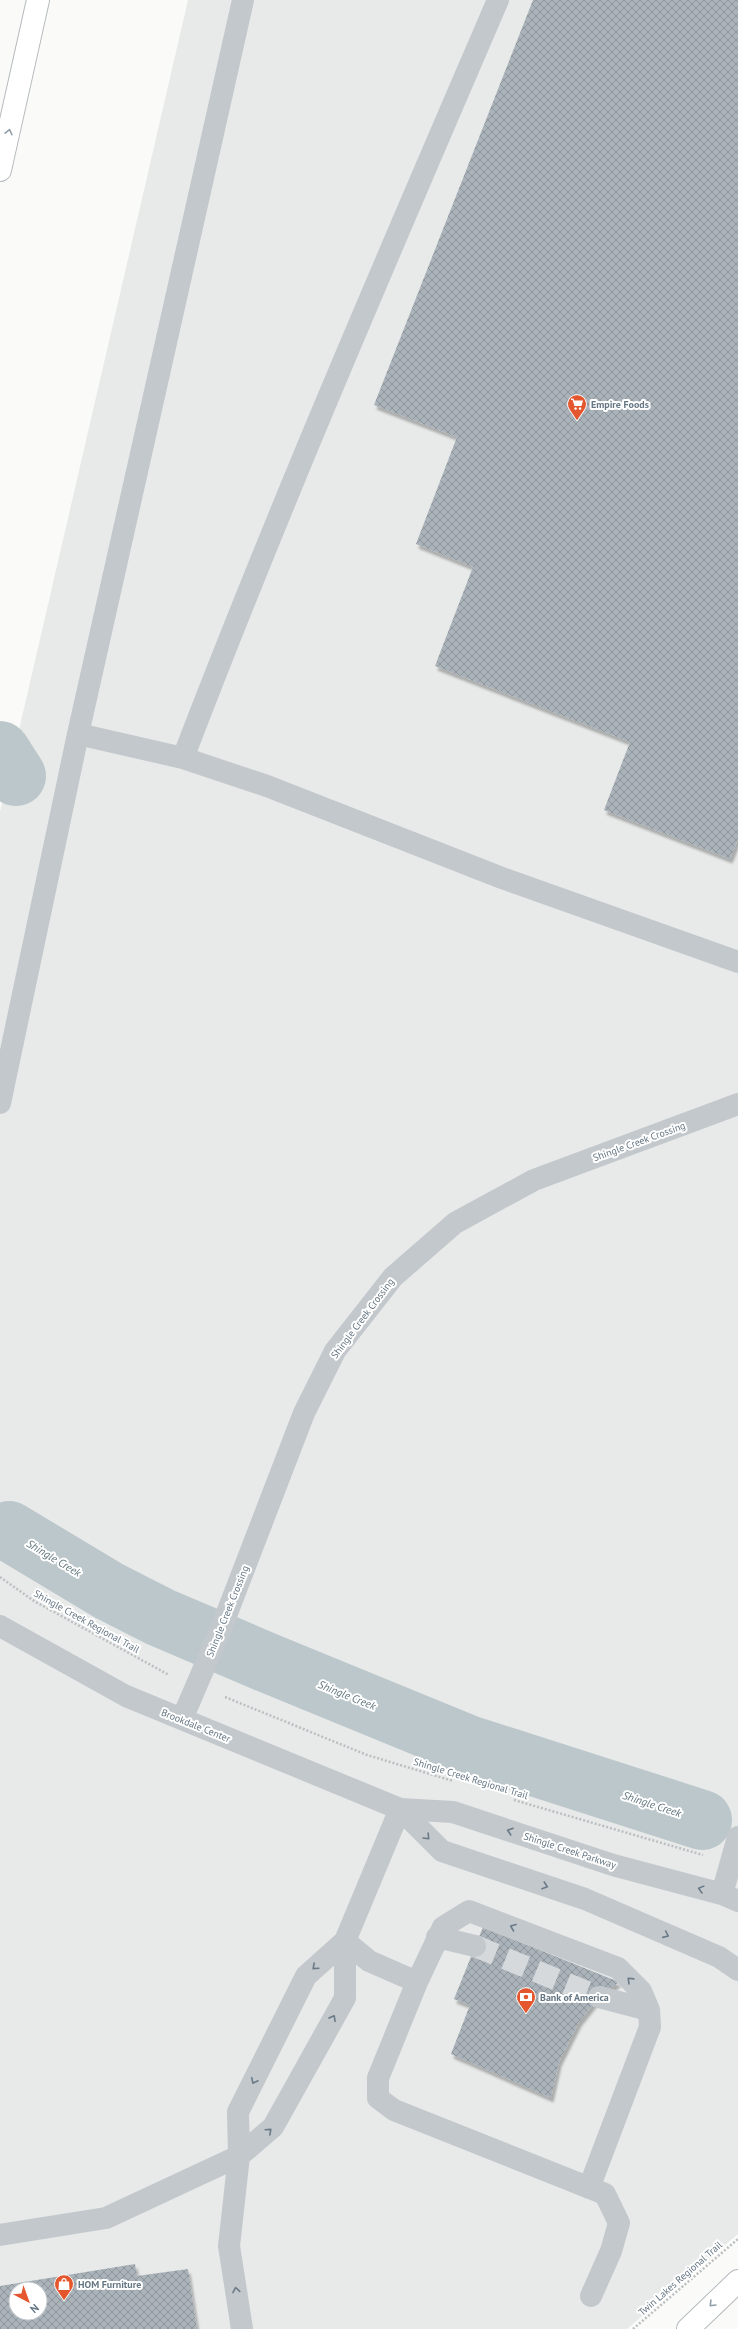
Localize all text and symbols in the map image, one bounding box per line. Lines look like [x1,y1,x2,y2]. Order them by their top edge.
one-way arrow [4,129,12,135]
supermarket icon: Empire Foods [566,393,588,421]
place label: Empire Foods [591,398,649,411]
street label: Shingle Creek Crossing [591,1119,687,1164]
street label: Shingle Creek Crossing [328,1276,397,1361]
water label: Shingle Creek [24,1536,85,1580]
street label: Shingle Creek Crossing [203,1564,252,1659]
street label: Shingle Creek Regional Trail [32,1587,142,1656]
water label: Shingle Creek [316,1677,379,1713]
street label: Brookdale Center [159,1706,233,1745]
street label: Shingle Creek Regional Trail [412,1755,530,1802]
water label: Shingle Creek [621,1788,684,1820]
one-way arrow [506,1827,513,1836]
street label: Shingle Creek Parkway [522,1829,618,1872]
one-way arrow [422,1832,430,1840]
one-way arrow [542,1881,549,1890]
one-way arrow [698,1885,705,1894]
one-way arrow [509,1924,516,1932]
one-way arrow [661,1930,669,1938]
one-way arrow [313,1963,320,1970]
one-way arrow [627,1977,635,1985]
bank icon: Bank of America [515,1986,537,2014]
place label: Bank of America [540,1991,609,2004]
one-way arrow [329,2015,336,2022]
one-way arrow [251,2077,259,2084]
one-way arrow [264,2128,271,2135]
street label: Twin Lakes Regional Trail [636,2238,725,2318]
shop icon: HOM Furniture [53,2273,75,2301]
place label: HOM Furniture [78,2278,141,2291]
north arrow [8,2281,48,2321]
one-way arrow [232,2287,241,2294]
one-way arrow [709,2299,717,2307]
text: N [27,2301,42,2316]

